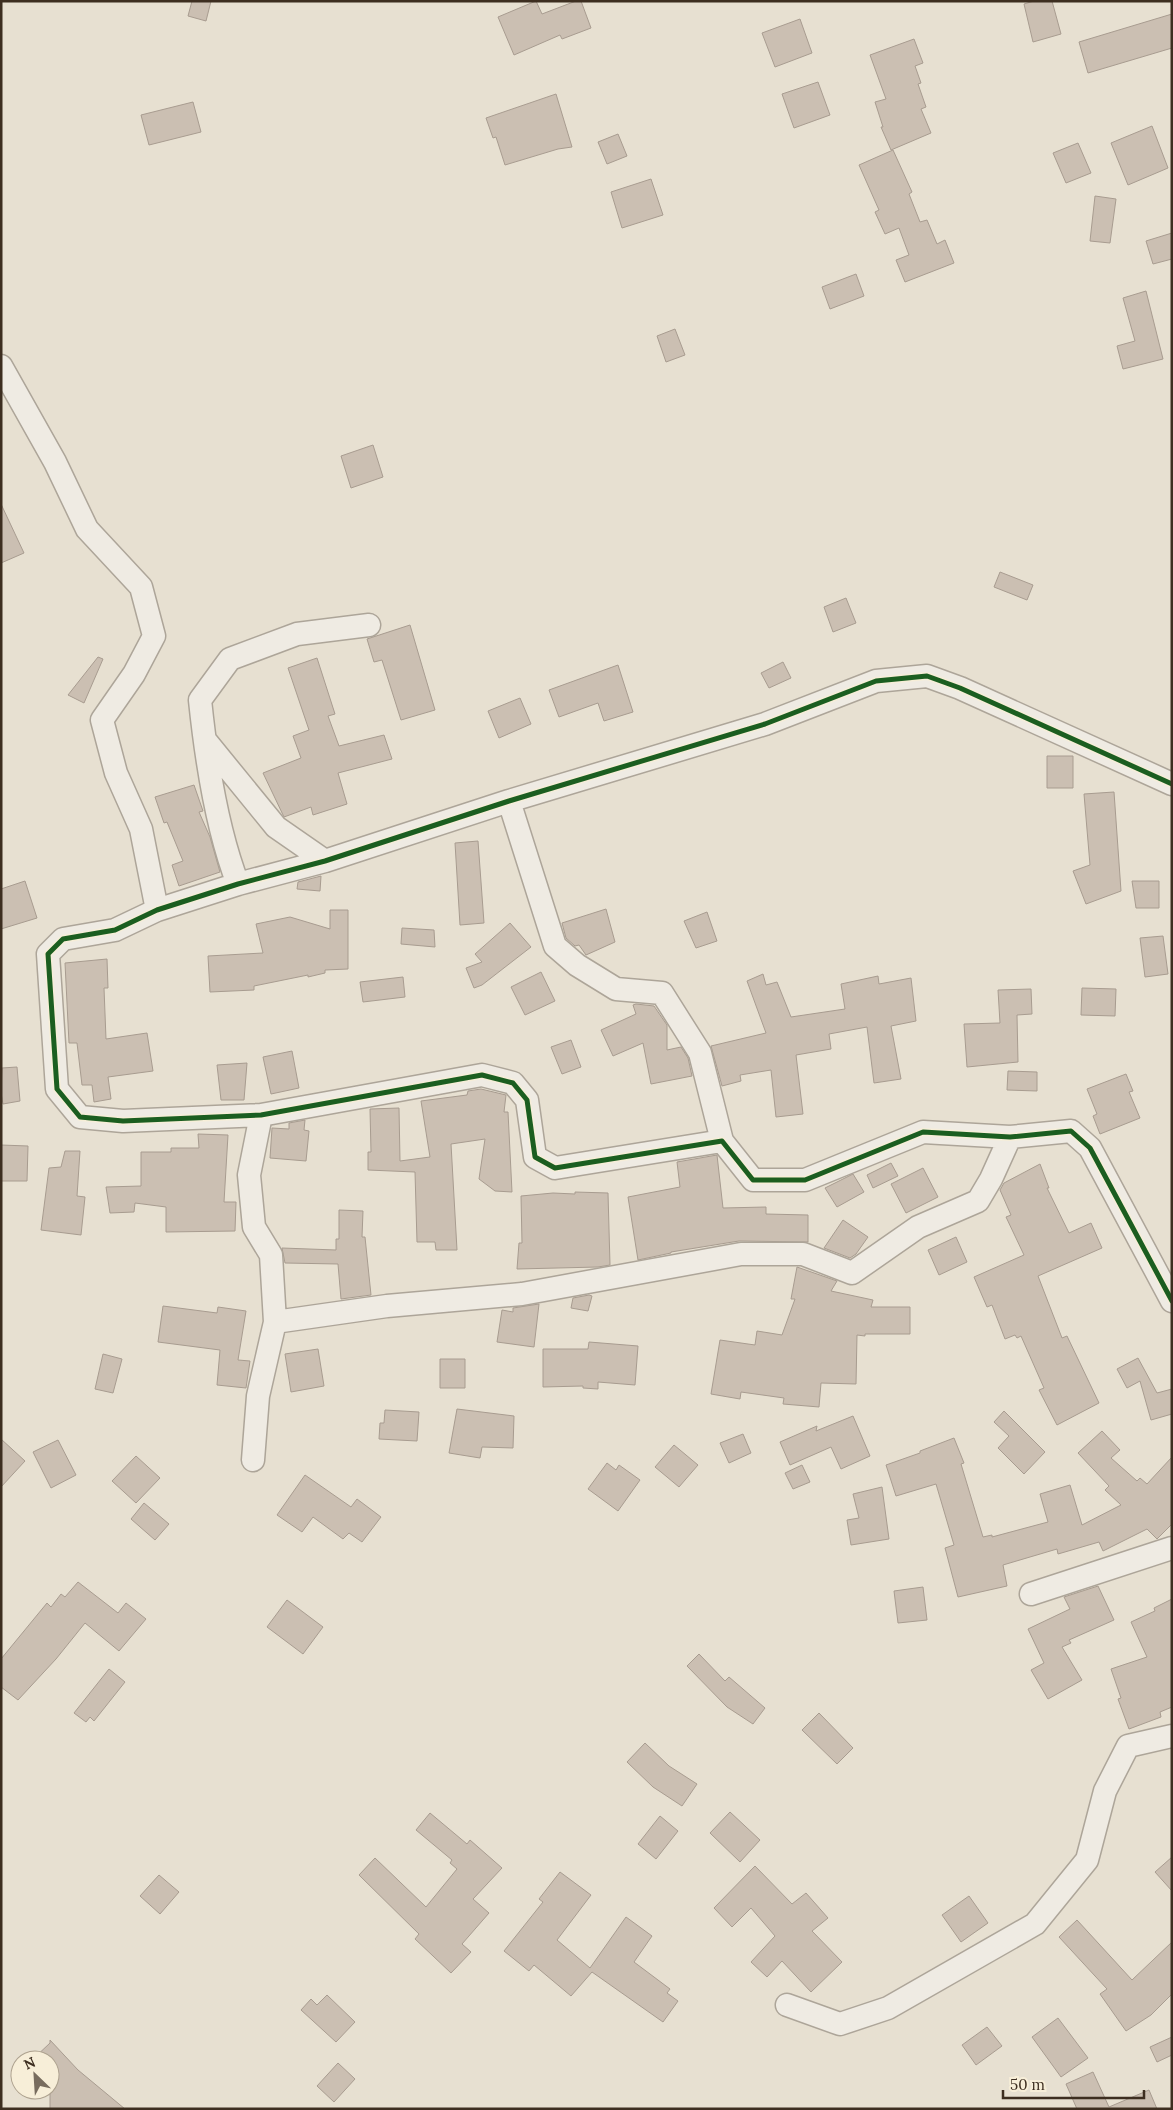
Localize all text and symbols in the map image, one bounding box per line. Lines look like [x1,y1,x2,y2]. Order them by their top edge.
north arrow [10,2050,60,2100]
text: N [21,2053,38,2074]
scale bar [1003,2068,1144,2100]
text: 50 m [1010,2075,1045,2094]

